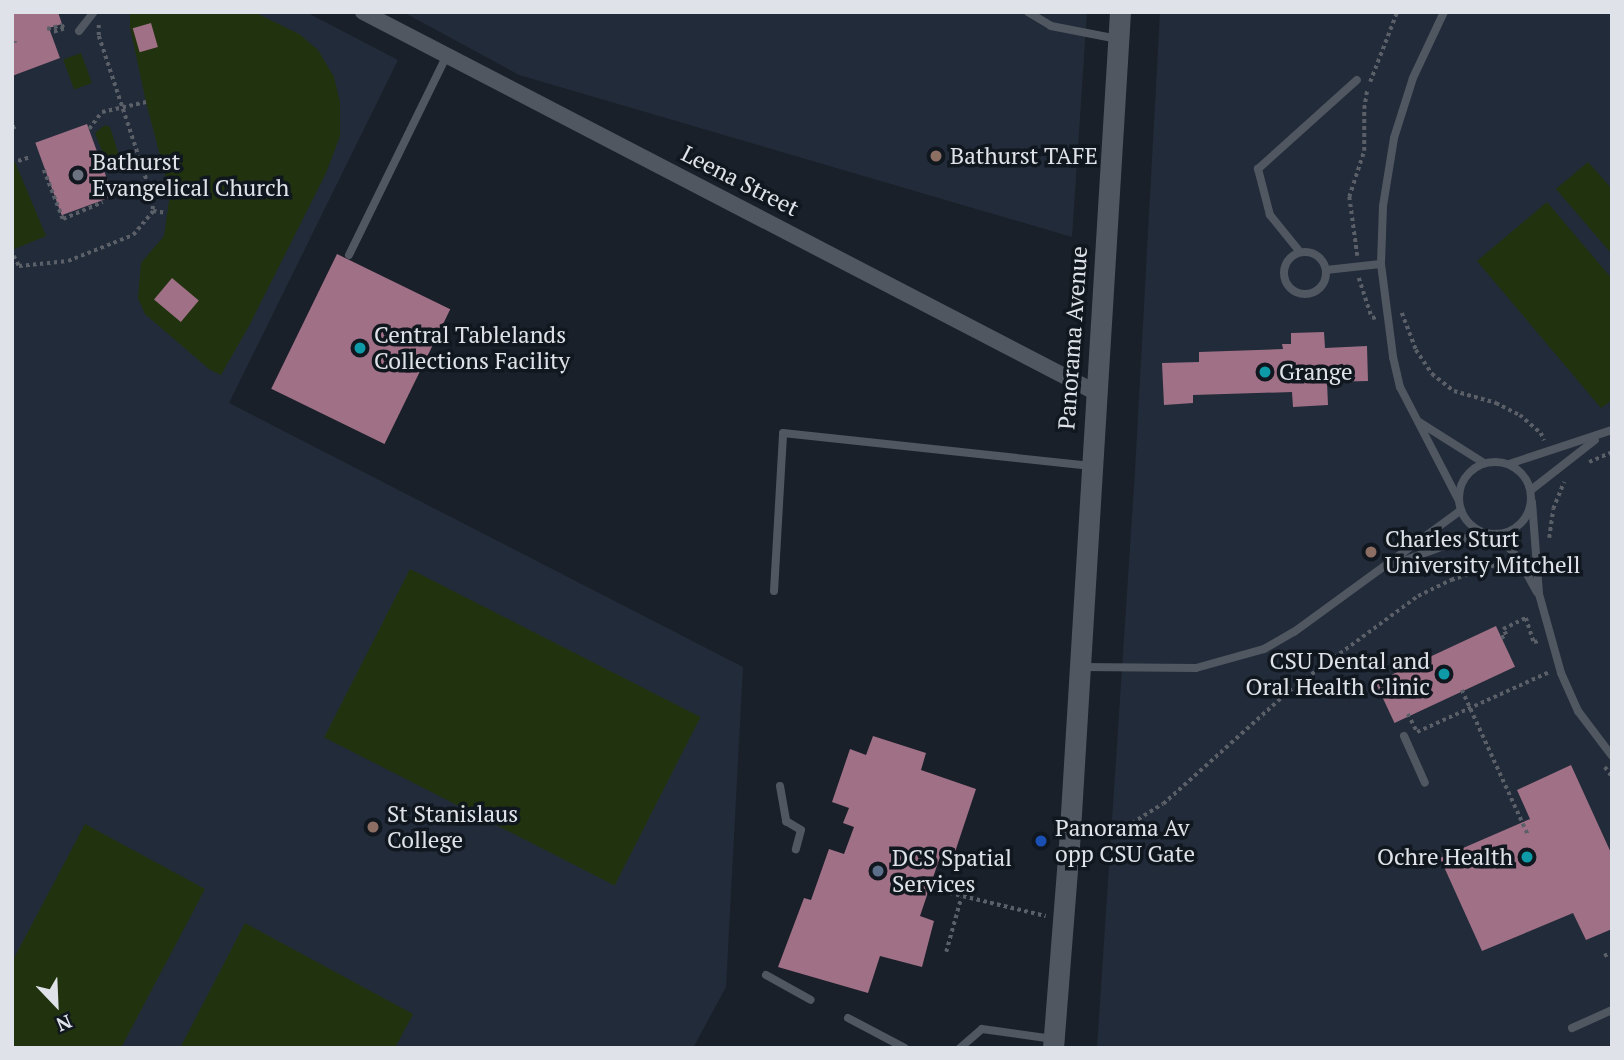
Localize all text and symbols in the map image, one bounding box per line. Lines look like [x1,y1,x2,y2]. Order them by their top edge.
street label: Leena Street [677,140,803,222]
place label: Bathurst TAFE [950,142,1098,170]
place label: Bathurst Evangelical Church [92,148,289,202]
marker: Bathurst TAFE [928,148,944,164]
marker: Bathurst Evangelical Church [70,167,86,183]
street label: Panorama Avenue [1053,245,1093,431]
place label: Central Tablelands Collections Facility [374,321,570,375]
marker: Central Tablelands Collections Facility [352,340,368,356]
place label: Grange [1279,358,1353,386]
marker: Grange [1257,364,1273,380]
place label: Charles Sturt University Mitchell [1385,525,1580,579]
marker: Charles Sturt University Mitchell [1363,544,1379,560]
place label: CSU Dental and Oral Health Clinic [1246,647,1430,701]
marker: CSU Dental and Oral Health Clinic [1436,666,1452,682]
place label: St Stanislaus College [387,800,518,854]
place label: Panorama Av opp CSU Gate [1055,814,1195,868]
marker: St Stanislaus College [365,819,381,835]
marker: Panorama Av opp CSU Gate [1033,833,1049,849]
place label: Ochre Health [1377,843,1513,871]
place label: DCS Spatial Services [892,844,1012,898]
marker: Ochre Health [1519,849,1535,865]
marker: DCS Spatial Services [870,863,886,879]
north arrow [21,969,91,1039]
text: N [53,1009,76,1038]

